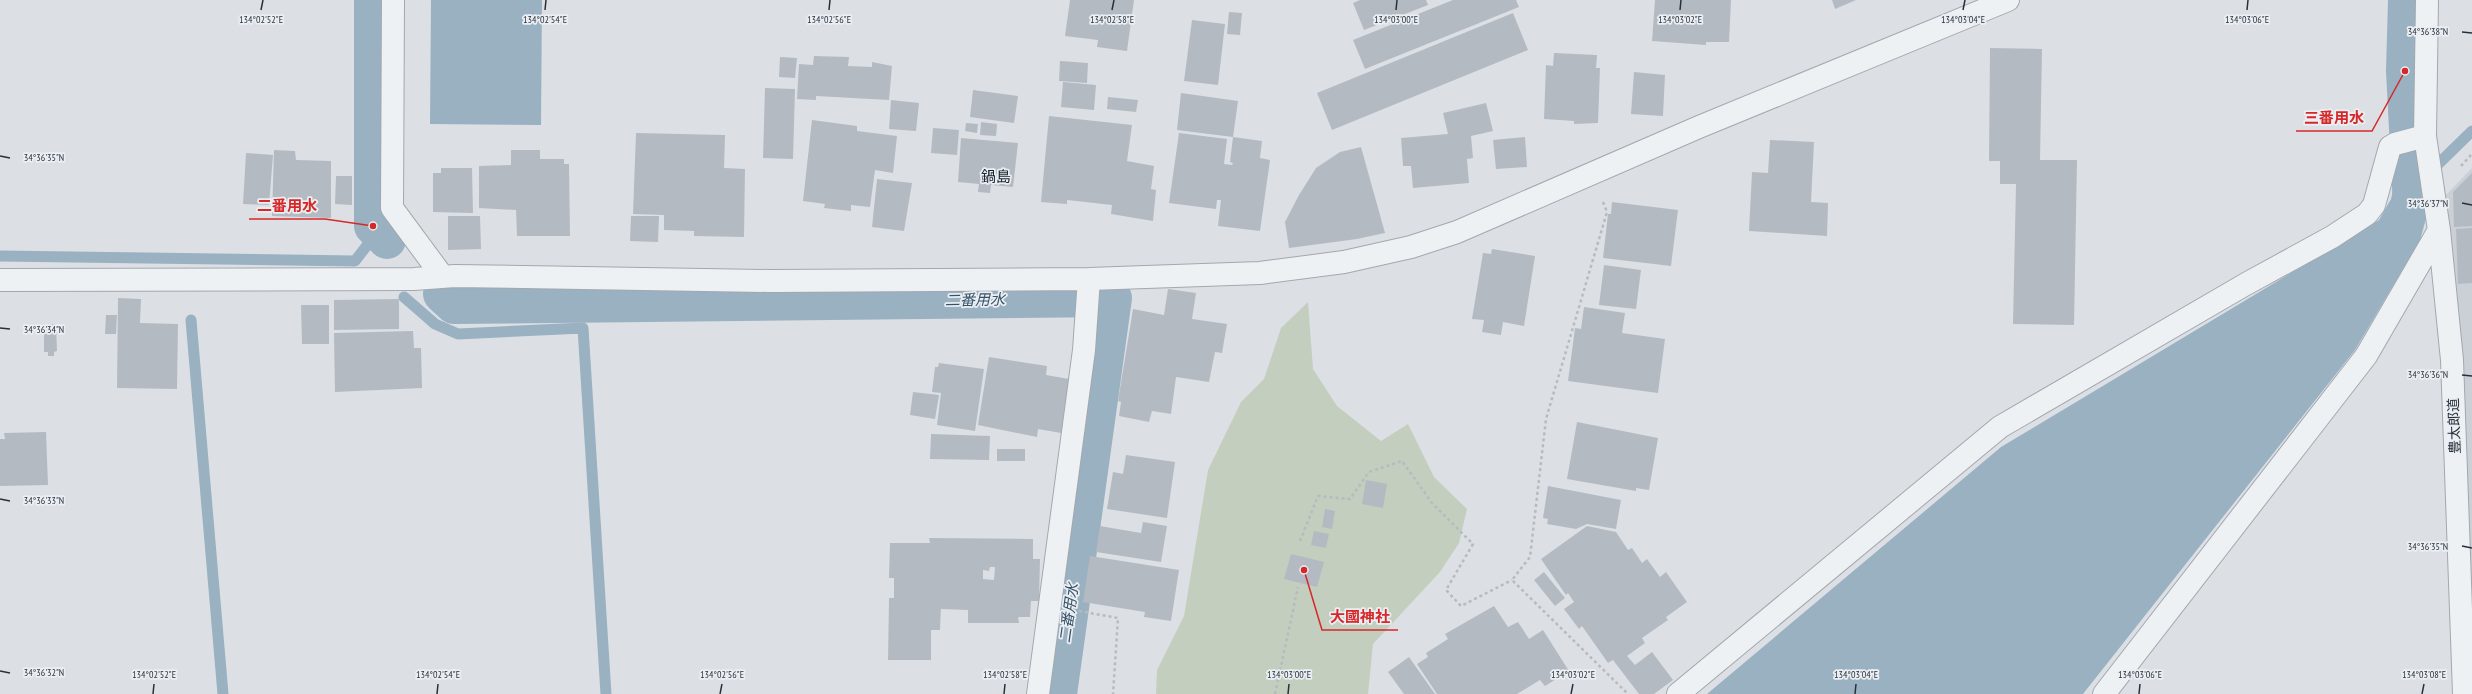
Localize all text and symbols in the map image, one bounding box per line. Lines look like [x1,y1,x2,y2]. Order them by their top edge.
text: 134°02'52"E [239,13,283,26]
text: 134°02'54"E [523,13,567,26]
text: 134°02'56"E [807,13,851,26]
text: 134°02'58"E [1090,13,1134,26]
text: 134°03'00"E [1374,13,1418,26]
text: 134°03'02"E [1658,13,1702,26]
text: 134°03'04"E [1941,13,1985,26]
text: 134°03'06"E [2225,13,2269,26]
text: 34°36'38"N [2408,25,2448,38]
callout: 三番用水 [2296,104,2372,131]
text: 三番用水 [2304,108,2364,127]
text: 34°36'35"N [24,151,64,164]
district label: 鍋島 [981,167,1011,186]
callout: 二番用水 [249,192,325,219]
text: 二番用水 [257,196,317,215]
text: 34°36'37"N [2408,197,2448,210]
water label: 二番用水 [945,289,1007,310]
text: 34°36'34"N [24,323,64,336]
text: 34°36'36"N [2408,368,2448,381]
street label: 豊太郎道 [2444,398,2464,454]
text: 34°36'33"N [24,494,64,507]
text: 34°36'35"N [2408,540,2448,553]
water label: 二番用水 [1055,580,1082,644]
callout: 大國神社 [1322,603,1398,630]
text: 大國神社 [1330,607,1390,626]
text: 34°36'32"N [24,666,64,679]
text: 134°02'52"E [132,668,176,681]
text: 134°02'54"E [416,668,460,681]
text: 134°02'56"E [700,668,744,681]
text: 134°02'58"E [983,668,1027,681]
text: 134°03'00"E [1267,668,1311,681]
text: 134°03'02"E [1551,668,1595,681]
text: 134°03'04"E [1834,668,1878,681]
text: 134°03'06"E [2118,668,2162,681]
text: 134°03'08"E [2402,668,2446,681]

